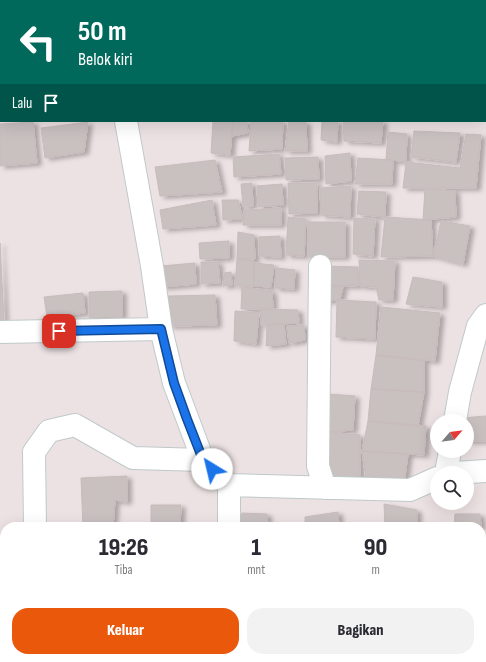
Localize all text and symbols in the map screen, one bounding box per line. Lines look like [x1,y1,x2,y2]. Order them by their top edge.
text: 50 m [78,15,127,48]
icon: left [12,16,64,68]
text: Belok kiri [78,49,133,70]
icon: arrive [40,92,62,114]
text: Lalu [12,94,32,113]
pin [42,314,76,348]
icon: arrive [48,320,70,342]
north arrow [430,414,474,458]
map controls [430,414,474,510]
position arrow [191,448,233,490]
button: search [430,466,474,510]
text: 19:26 [99,533,148,562]
text: 1 [251,533,261,562]
text: 90 [364,533,387,562]
text: Tiba [115,562,133,578]
text: mnt [247,562,265,578]
text: m [371,562,380,578]
button: Keluar [12,608,239,654]
button: Bagikan [247,608,474,654]

